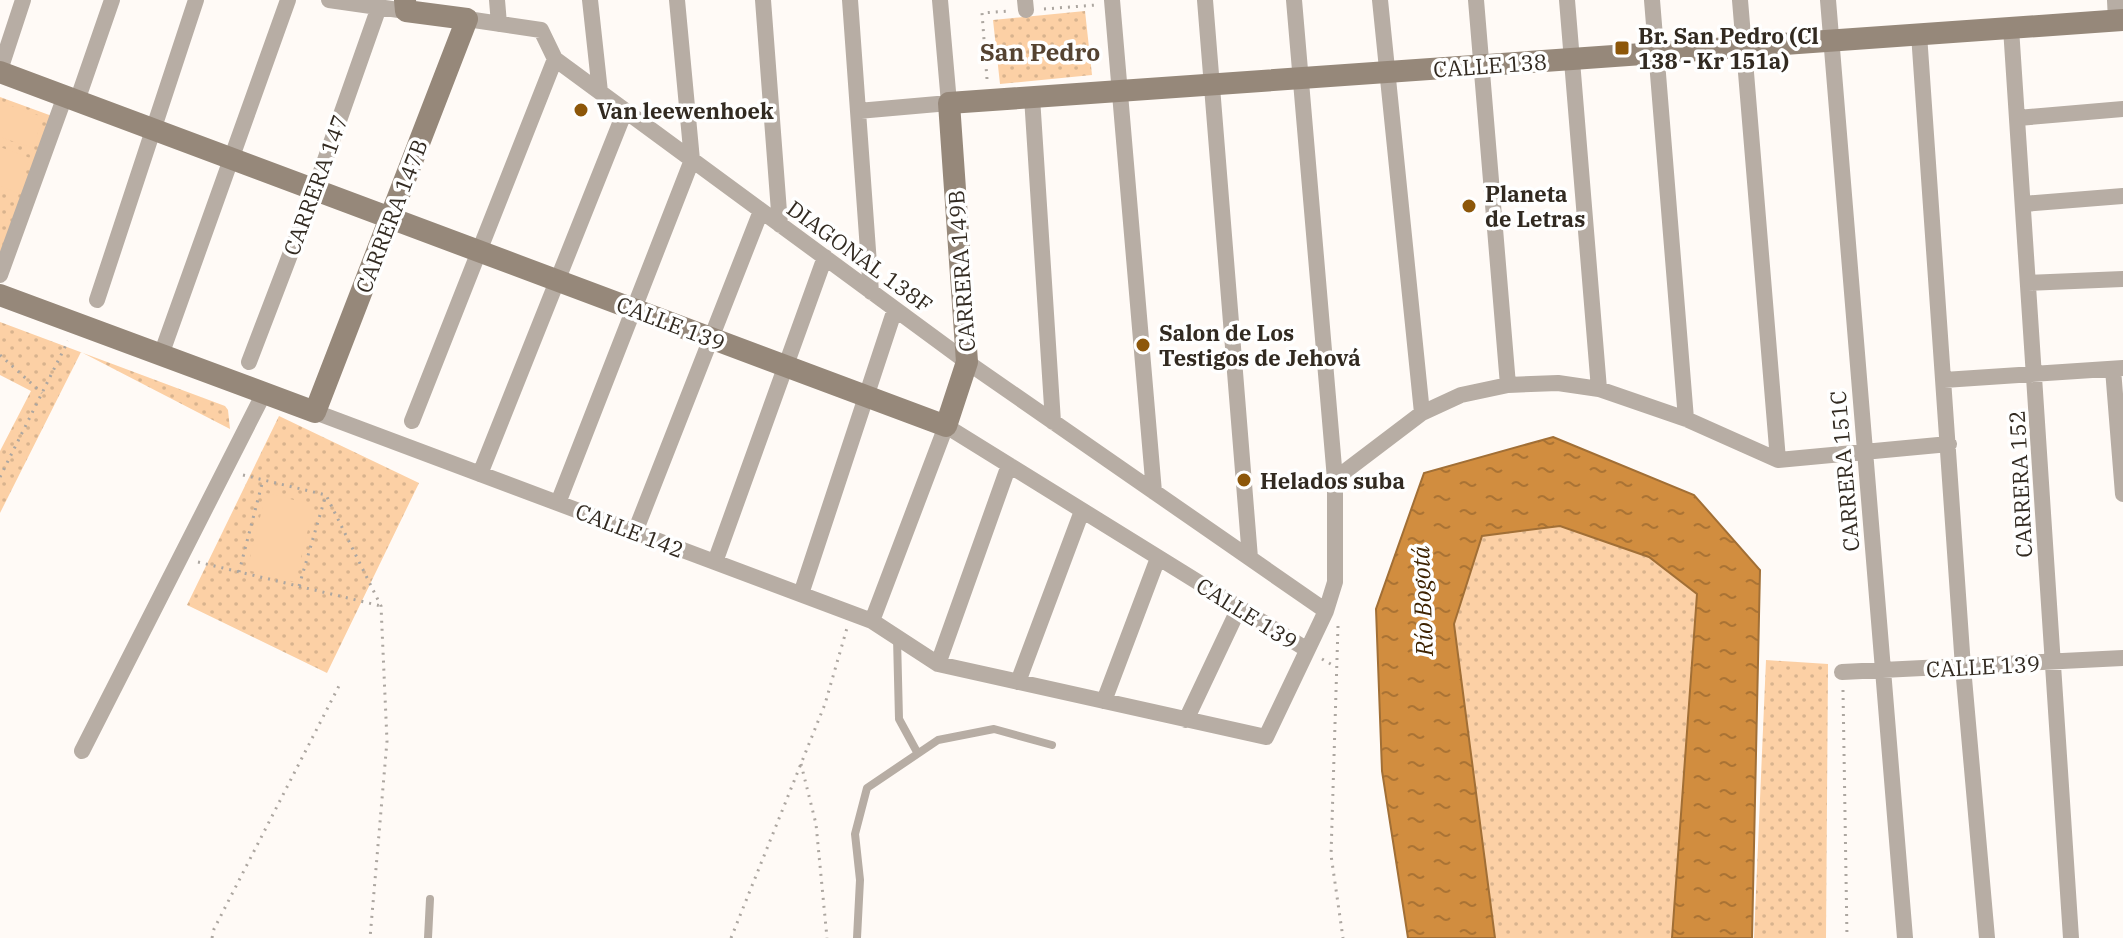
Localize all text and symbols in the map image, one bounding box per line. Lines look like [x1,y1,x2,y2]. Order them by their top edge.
place label: Br. San Pedro (Cl 138 - Kr 151a) [1638,21,1819,75]
district label: San Pedro [980,36,1100,68]
marker: Br. San Pedro (Cl 138 - Kr 151a) [1613,39,1631,57]
street label: CALLE 138 [1432,47,1548,83]
place label: Van leewenhoek [597,96,774,125]
marker: Van leewenhoek [572,101,590,119]
street label: CARRERA 147 [276,111,354,259]
street label: CARRERA 147B [348,135,434,297]
place label: Planeta de Letras [1485,179,1585,233]
street label: CARRERA 149B [941,189,981,353]
street label: DIAGONAL 138F [781,193,939,319]
marker: Planeta de Letras [1460,197,1478,215]
street label: CALLE 139 [613,289,729,357]
place label: Salon de Los Testigos de Jehová [1159,318,1361,372]
marker: Salon de Los Testigos de Jehová [1134,336,1152,354]
street label: CARRERA 151C [1823,389,1865,553]
street label: CARRERA 152 [2002,410,2038,558]
place label: Helados suba [1260,466,1405,495]
marker: Helados suba [1235,471,1253,489]
street label: CALLE 142 [572,496,688,564]
water label: Río Bogotá [1404,545,1440,658]
street label: CALLE 139 [1191,571,1303,655]
street label: CALLE 139 [1925,649,2041,683]

